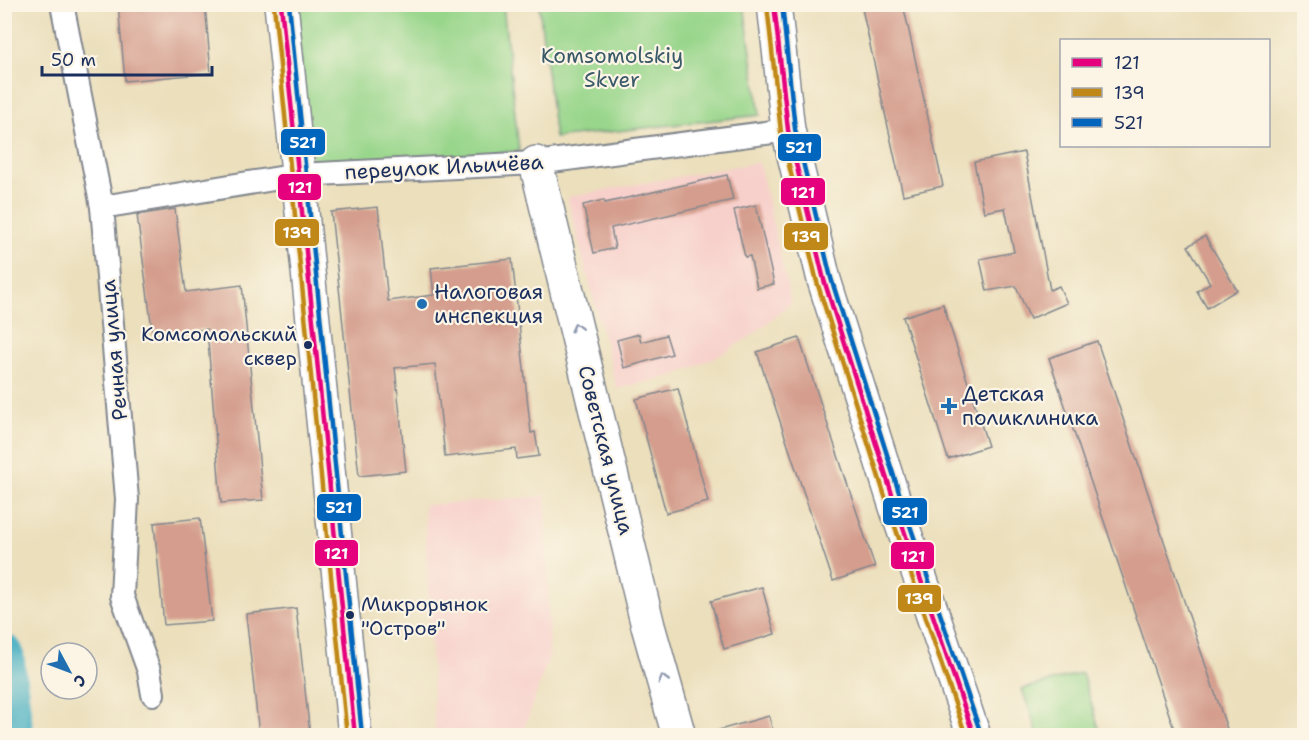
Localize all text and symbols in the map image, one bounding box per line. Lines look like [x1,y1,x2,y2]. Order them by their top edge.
scale bar [42,39,212,77]
legend [1060,39,1270,147]
park label: Komsomolskiy Skver [541,42,683,94]
text: 50 m [51,48,96,72]
text: 121 [1114,51,1140,75]
text: 139 [1114,81,1145,105]
text: 521 [1114,111,1143,135]
line badge: 521 [280,128,326,156]
text: 521 [289,132,317,153]
line badge: 521 [777,133,822,162]
text: 521 [785,137,813,158]
street label: переулок Ильичёва [344,148,544,186]
line badge: 121 [277,173,322,201]
text: 121 [288,177,312,198]
line badge: 121 [780,177,826,206]
text: 121 [791,182,815,203]
line badge: 139 [274,218,320,247]
text: 139 [283,222,311,243]
line badge: 139 [783,222,829,251]
text: 139 [792,226,820,247]
street label: Речная улица [94,278,134,422]
place label: Налоговая инспекция [434,278,543,330]
marker: Налоговая инспекция [415,297,429,311]
place label: Комсомольский сквер [141,321,297,371]
one-way arrow [570,322,583,332]
marker: Комсомольский сквер [302,339,314,351]
street label: Советская улица [571,362,641,538]
place label: Детская поликлиника [962,380,1098,432]
marker: Детская поликлиника [940,397,958,415]
line badge: 521 [316,493,362,522]
text: 521 [325,497,353,518]
line badge: 521 [882,497,928,526]
text: 521 [891,502,919,523]
line badge: 121 [314,539,359,567]
line badge: 121 [890,541,935,570]
text: 121 [324,543,348,564]
text: 121 [901,546,925,567]
line badge: 139 [897,584,942,613]
text: 139 [905,588,933,609]
place label: Микрорынок "Остров" [361,591,488,641]
marker: Микрорынок "Остров" [344,609,356,621]
north arrow [39,641,99,701]
text: С [69,670,91,691]
one-way arrow [658,674,670,685]

